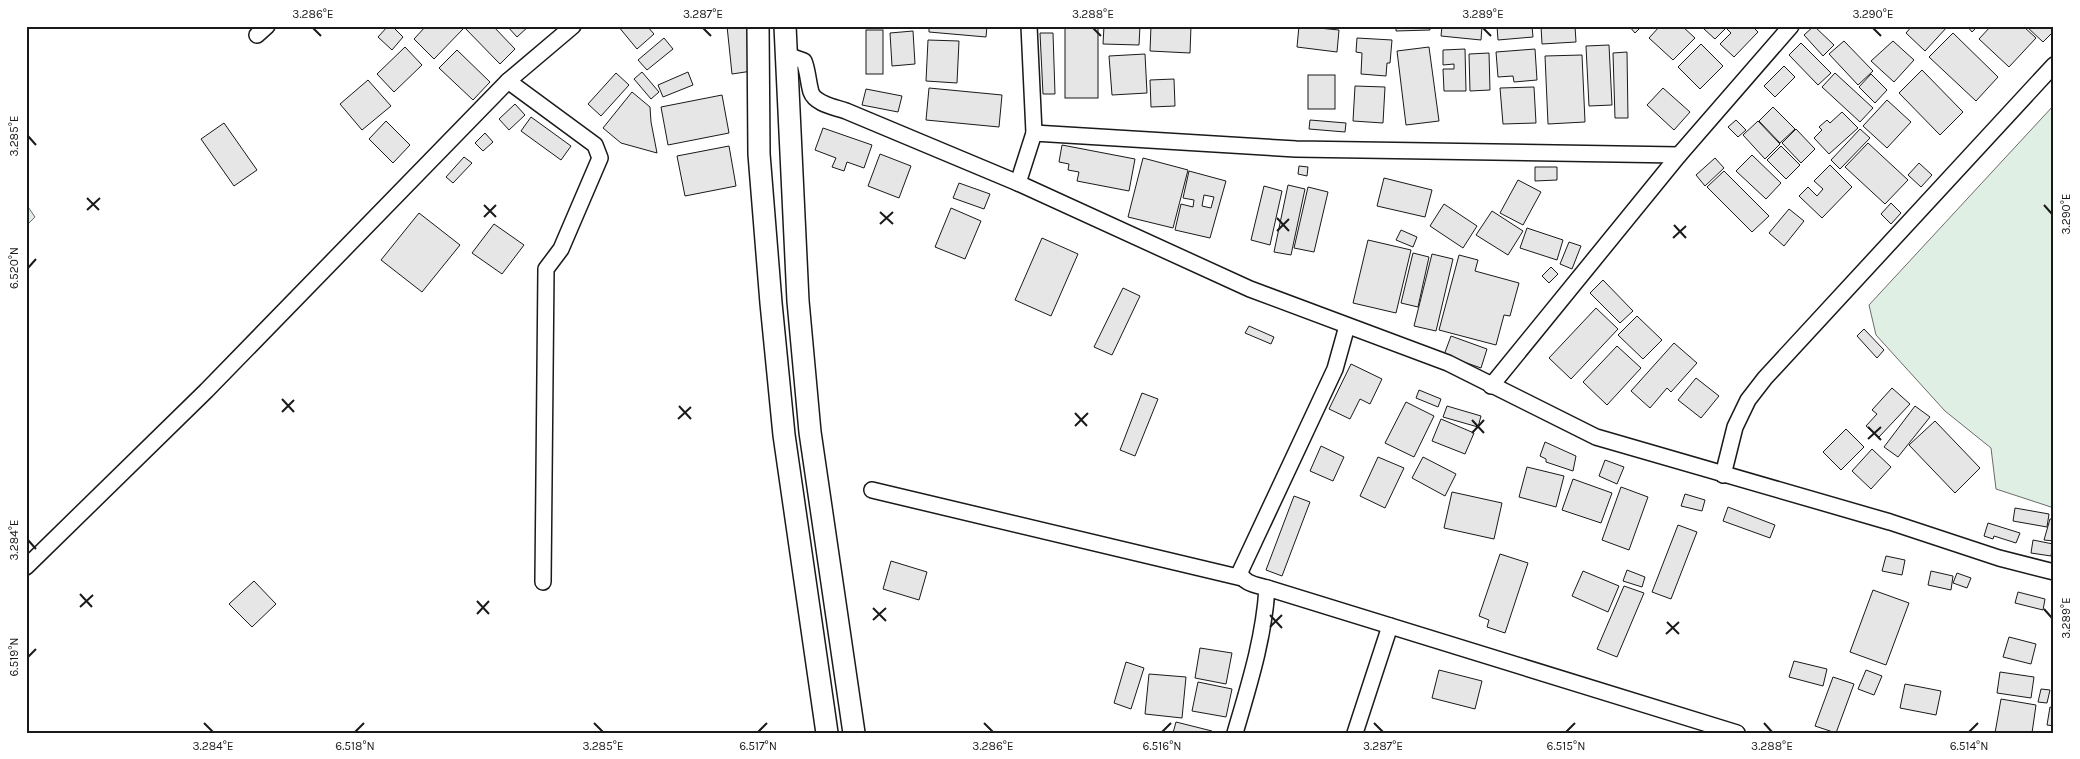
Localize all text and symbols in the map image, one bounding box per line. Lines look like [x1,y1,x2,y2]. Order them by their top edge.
text: 3.286°E [292,7,334,21]
text: 3.287°E [683,7,723,21]
text: 3.288°E [1072,7,1114,21]
text: 3.289°E [1462,7,1504,21]
text: 3.290°E [1852,7,1894,21]
text: 3.285°E [7,115,21,157]
text: 3.290°E [2059,193,2073,235]
text: 6.520°N [7,247,21,289]
text: 3.284°E [7,519,21,561]
text: 3.289°E [2059,597,2073,639]
text: 6.519°N [7,637,21,677]
text: 3.284°E [192,739,234,753]
text: 6.518°N [335,739,375,753]
text: 3.285°E [582,739,624,753]
text: 6.517°N [739,739,777,753]
text: 3.286°E [972,739,1014,753]
text: 6.516°N [1143,739,1181,753]
text: 3.287°E [1363,739,1403,753]
text: 6.515°N [1547,739,1585,753]
text: 3.288°E [1751,739,1793,753]
text: 6.514°N [1950,739,1988,753]

